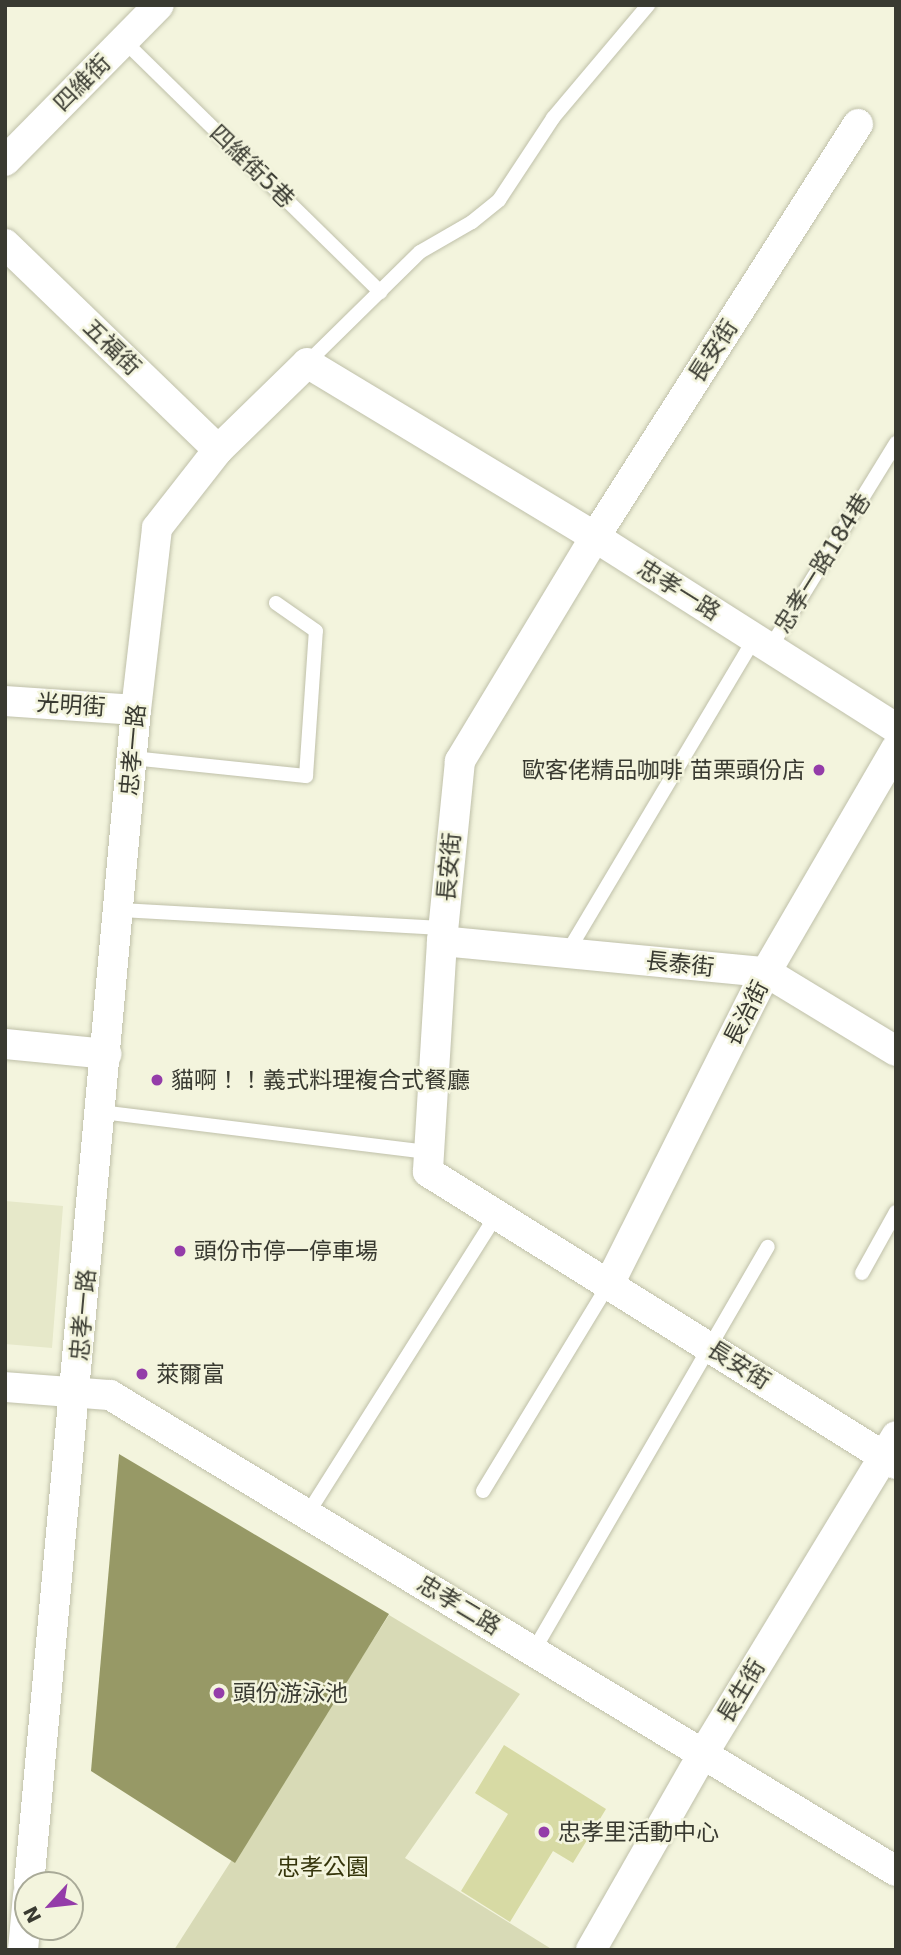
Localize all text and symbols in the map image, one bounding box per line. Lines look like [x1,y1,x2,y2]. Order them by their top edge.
street label: 四維街 [48,49,116,117]
street label: 四維街5巷 [204,119,300,213]
street label: 五福街 [78,313,146,381]
street label: 長安街 [683,315,743,387]
street label: 忠孝一路184巷 [768,488,876,638]
street label: 忠孝一路 [633,554,725,626]
street label: 光明街 [36,689,106,721]
street label: 忠孝一路 [115,703,151,797]
place label: 歐客佬精品咖啡 苗栗頭份店 [522,756,805,784]
marker: 歐客佬精品咖啡 苗栗頭份店 [811,762,827,778]
street label: 長安街 [432,831,466,903]
street label: 長泰街 [644,947,716,981]
street label: 長治街 [718,976,774,1050]
place label: 貓啊！！義式料理複合式餐廳 [171,1066,470,1094]
marker: 貓啊！！義式料理複合式餐廳 [149,1072,165,1088]
place label: 頭份市停一停車場 [194,1237,378,1265]
marker: 頭份市停一停車場 [172,1243,188,1259]
street label: 忠孝一路 [65,1268,101,1362]
street label: 長安街 [702,1335,776,1395]
place label: 萊爾富 [156,1360,225,1388]
marker: 萊爾富 [134,1366,150,1382]
street label: 忠孝二路 [412,1569,506,1641]
street label: 長生街 [711,1654,771,1728]
place label: 頭份游泳池 [233,1679,348,1707]
marker: 頭份游泳池 [211,1685,227,1701]
place label: 忠孝里活動中心 [558,1818,719,1846]
marker: 忠孝里活動中心 [536,1824,552,1840]
park label: 忠孝公園 [277,1853,369,1881]
north arrow [14,1871,84,1941]
text: N [19,1903,45,1927]

